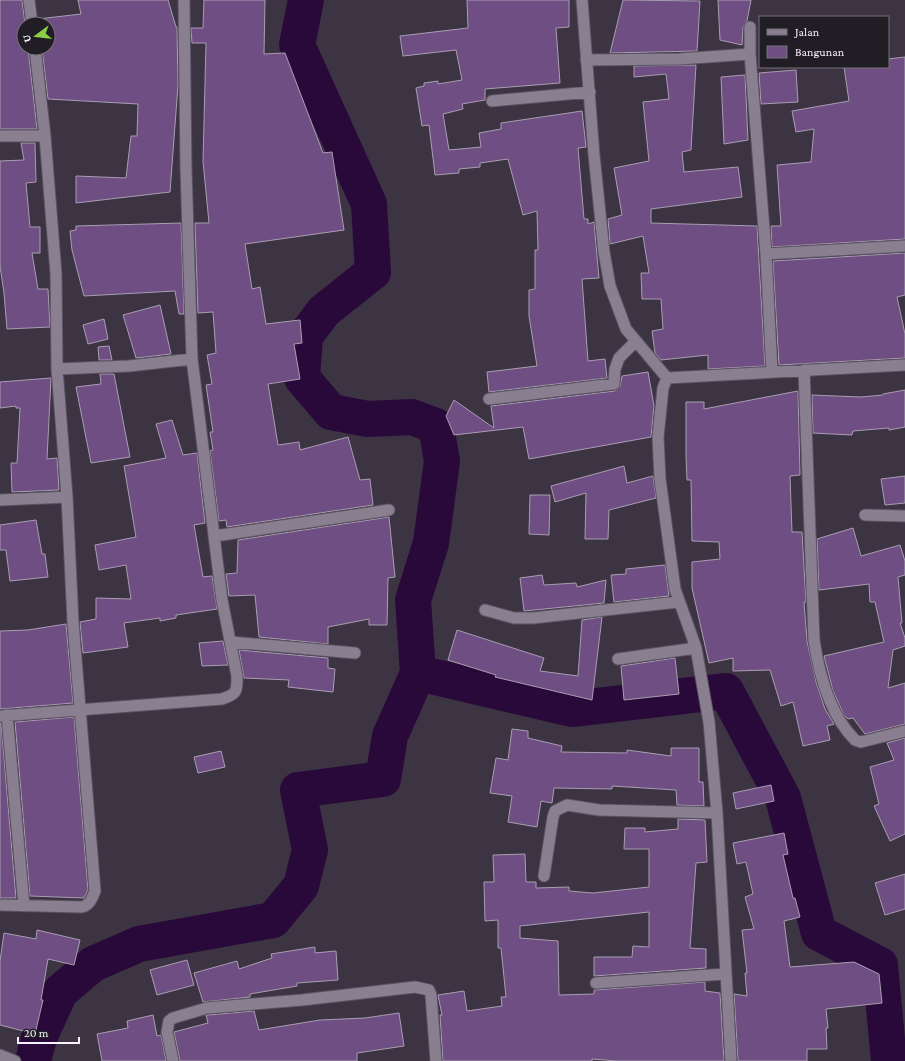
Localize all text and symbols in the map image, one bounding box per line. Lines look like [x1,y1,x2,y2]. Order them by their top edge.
north arrow [16,16,56,56]
legend [759,16,889,68]
text: Jalan [794,25,820,39]
text: U [19,33,33,44]
text: Bangunan [795,45,845,59]
scale bar [18,1019,79,1045]
text: 20 m [24,1026,49,1040]

